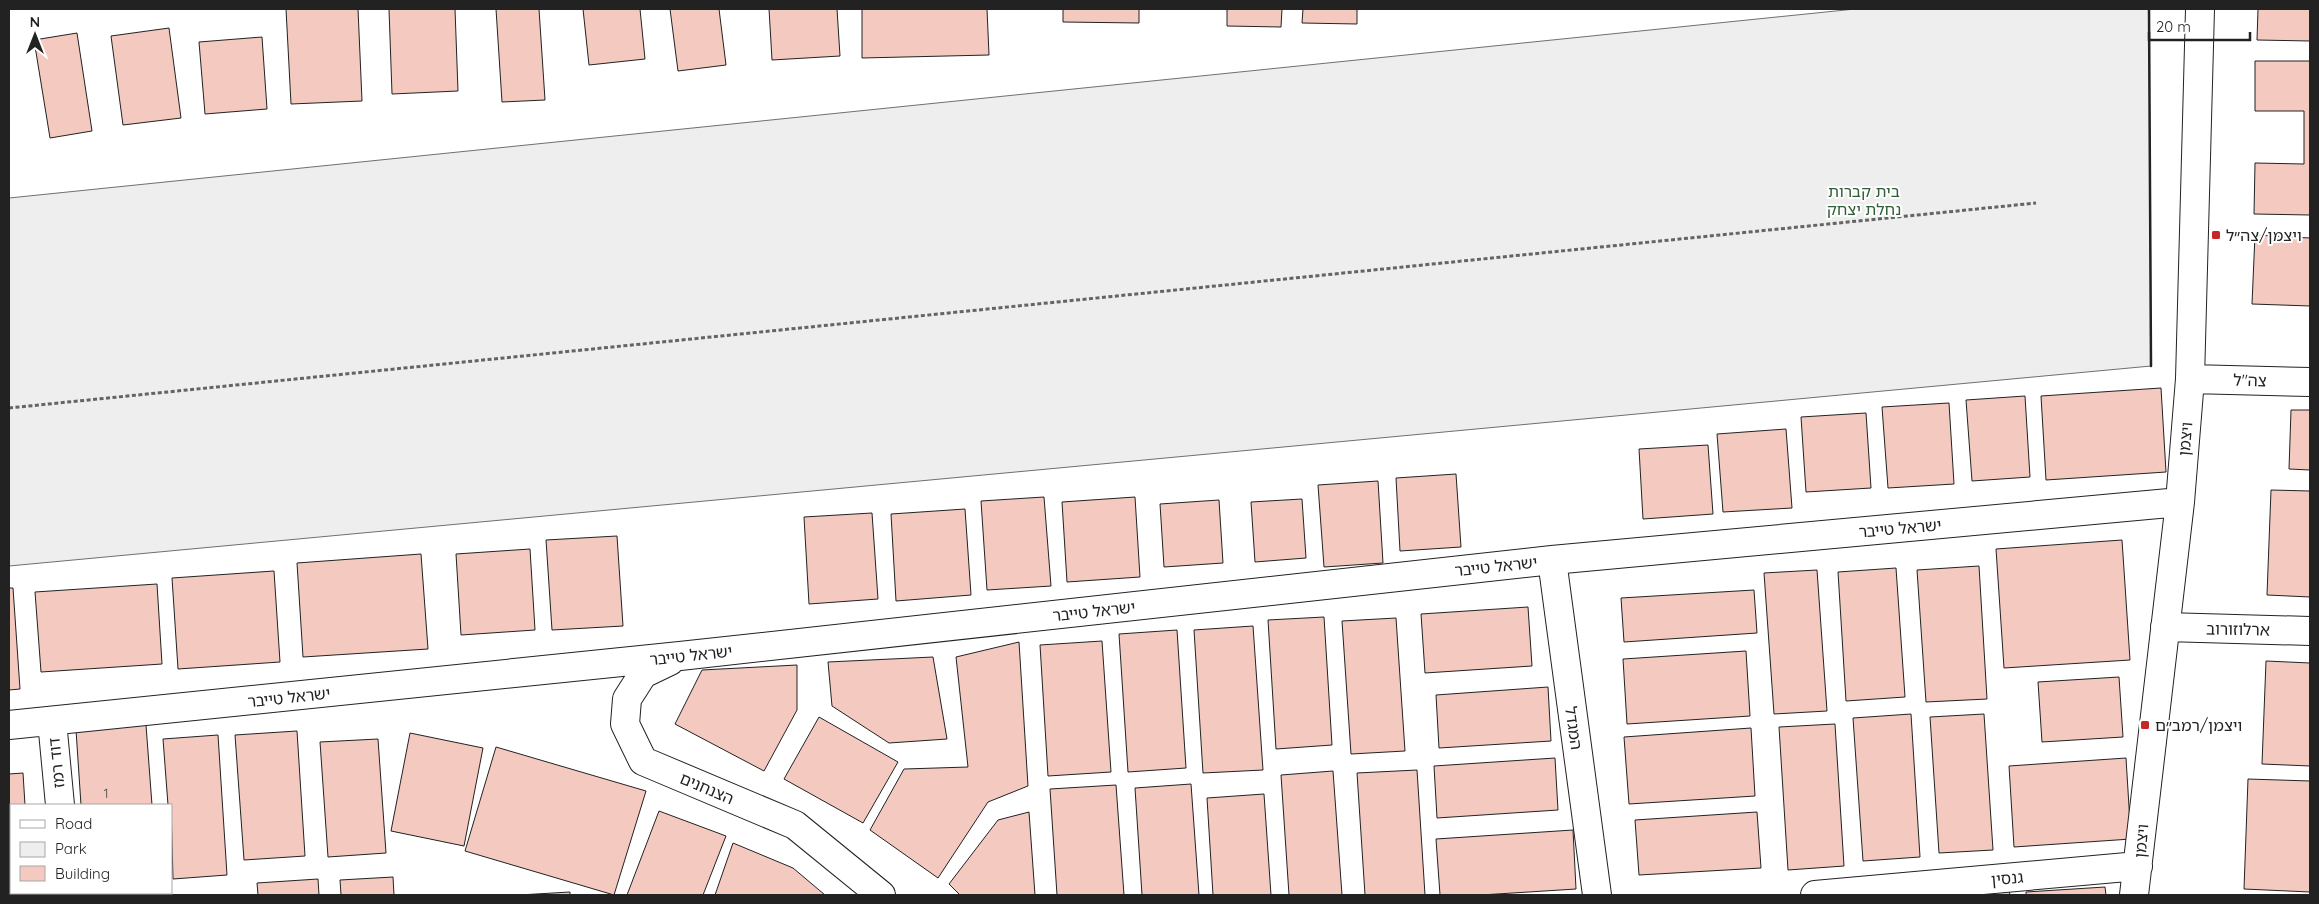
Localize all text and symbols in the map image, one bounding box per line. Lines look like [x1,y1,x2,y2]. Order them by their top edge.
north arrow [10,10,60,60]
scale bar [2149,10,2250,42]
text: N [30,13,40,31]
text: 20 m [2156,17,2191,36]
park label: בית קברות נחלת יצחק [1827,181,1901,219]
place label: ויצמן/צה״ל [2226,225,2302,245]
marker: ויצמן/צה״ל [2210,229,2222,241]
street label: צה"ל [2233,369,2267,391]
street label: ויצמן [2174,421,2196,457]
street label: ישראל טייבר [1858,514,1942,542]
street label: ישראל טייבר [1454,552,1538,580]
street label: ישראל טייבר [1052,597,1136,625]
street label: ארלוזורוב [2206,618,2270,640]
street label: ישראל טייבר [649,641,733,669]
street label: ישראל טייבר [247,683,331,711]
street label: המגדל [1561,705,1587,751]
place label: ויצמן/רמב״ם [2155,715,2242,735]
marker: ויצמן/רמב״ם [2139,719,2151,731]
street label: דוד רמז [43,736,69,789]
street label: הצנחנים [677,768,737,808]
house number: 1 [103,784,109,802]
legend [10,804,172,894]
text: Road [55,814,92,833]
street label: ויצמן [2130,823,2152,859]
text: Park [55,839,87,858]
text: Building [55,864,110,883]
street label: גנסין [1990,867,2024,889]

